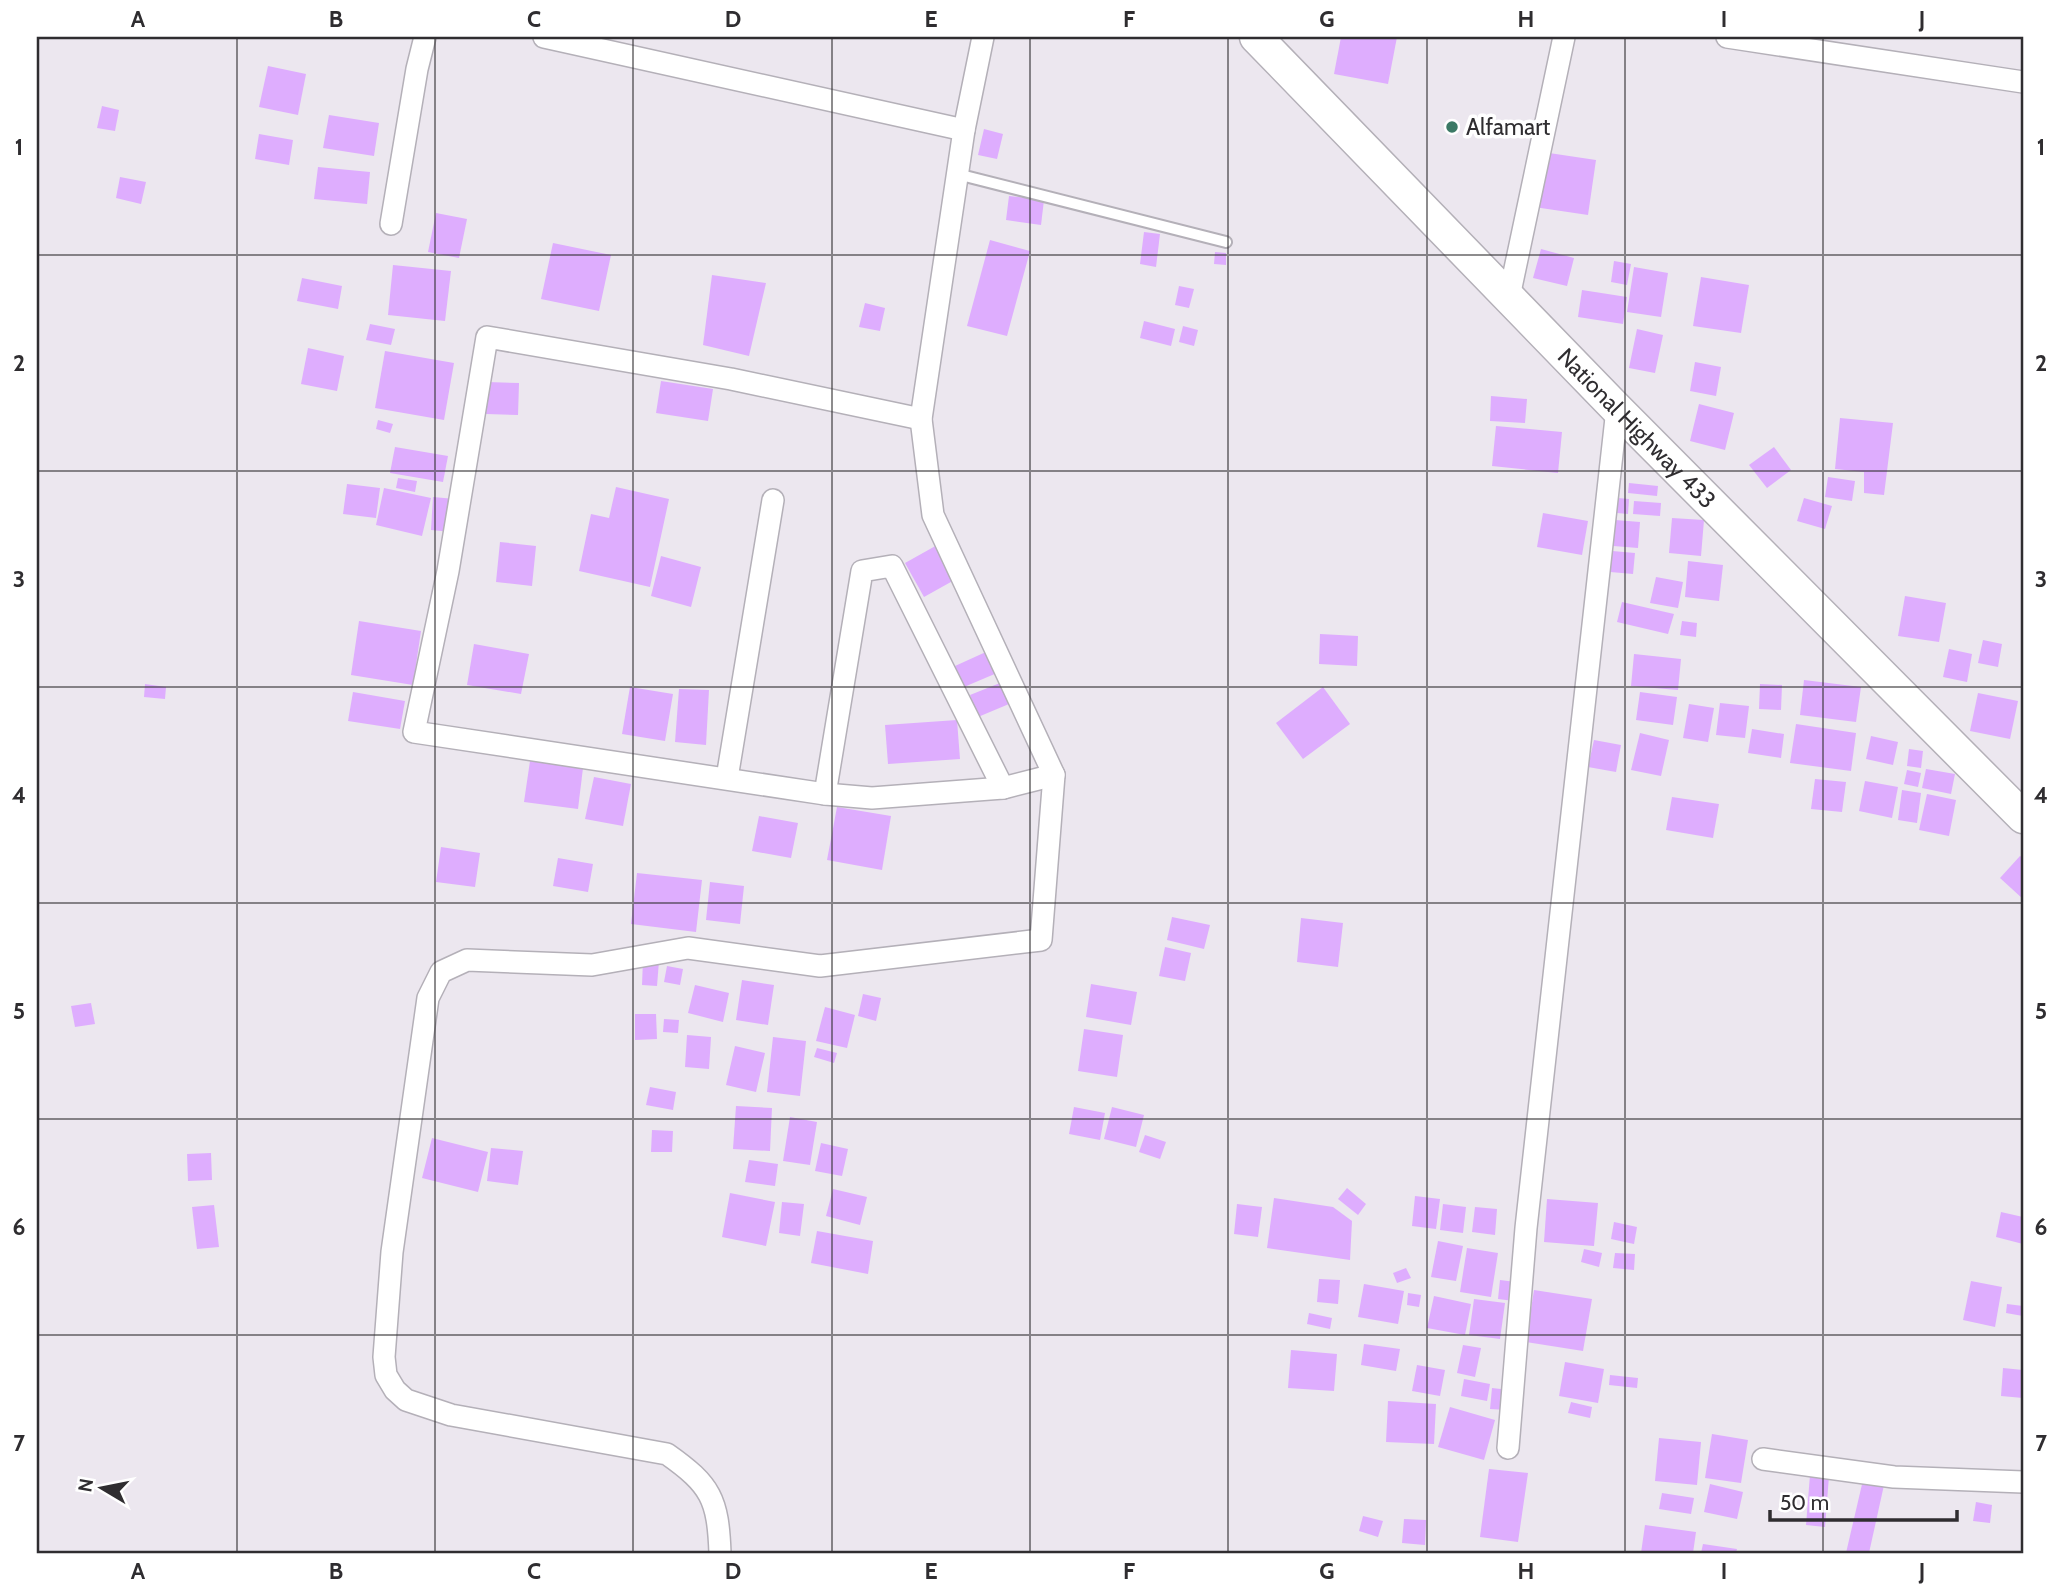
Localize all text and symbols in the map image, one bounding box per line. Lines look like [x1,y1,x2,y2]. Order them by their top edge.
text: A [131,5,146,33]
text: B [329,5,343,33]
text: C [527,5,541,33]
text: D [725,5,741,33]
text: E [924,5,938,33]
text: F [1123,5,1135,33]
text: G [1319,5,1335,33]
text: H [1518,5,1534,33]
text: I [1721,5,1727,33]
text: J [1918,5,1925,33]
place label: Alfamart [1466,113,1550,141]
marker: Alfamart [1444,119,1460,135]
text: 1 [15,133,23,161]
text: 1 [2037,133,2045,161]
street label: National Highway 433 [1552,342,1722,514]
text: 2 [13,349,25,377]
text: 2 [2035,349,2047,377]
text: 3 [13,565,25,593]
text: 3 [2035,565,2047,593]
text: 4 [12,781,26,809]
text: 4 [2034,781,2048,809]
text: 5 [13,997,25,1025]
text: 5 [2035,997,2047,1025]
text: 6 [13,1213,25,1241]
text: 6 [2035,1213,2047,1241]
text: 7 [13,1429,25,1457]
text: 7 [2035,1429,2047,1457]
north arrow [66,1454,136,1524]
text: N [73,1477,98,1494]
scale bar [1770,1478,1957,1522]
text: 50 m [1780,1490,1829,1515]
text: A [131,1557,146,1585]
text: B [329,1557,343,1585]
text: C [527,1557,541,1585]
text: D [725,1557,741,1585]
text: E [924,1557,938,1585]
text: F [1123,1557,1135,1585]
text: G [1319,1557,1335,1585]
text: H [1518,1557,1534,1585]
text: I [1721,1557,1727,1585]
text: J [1918,1557,1925,1585]

